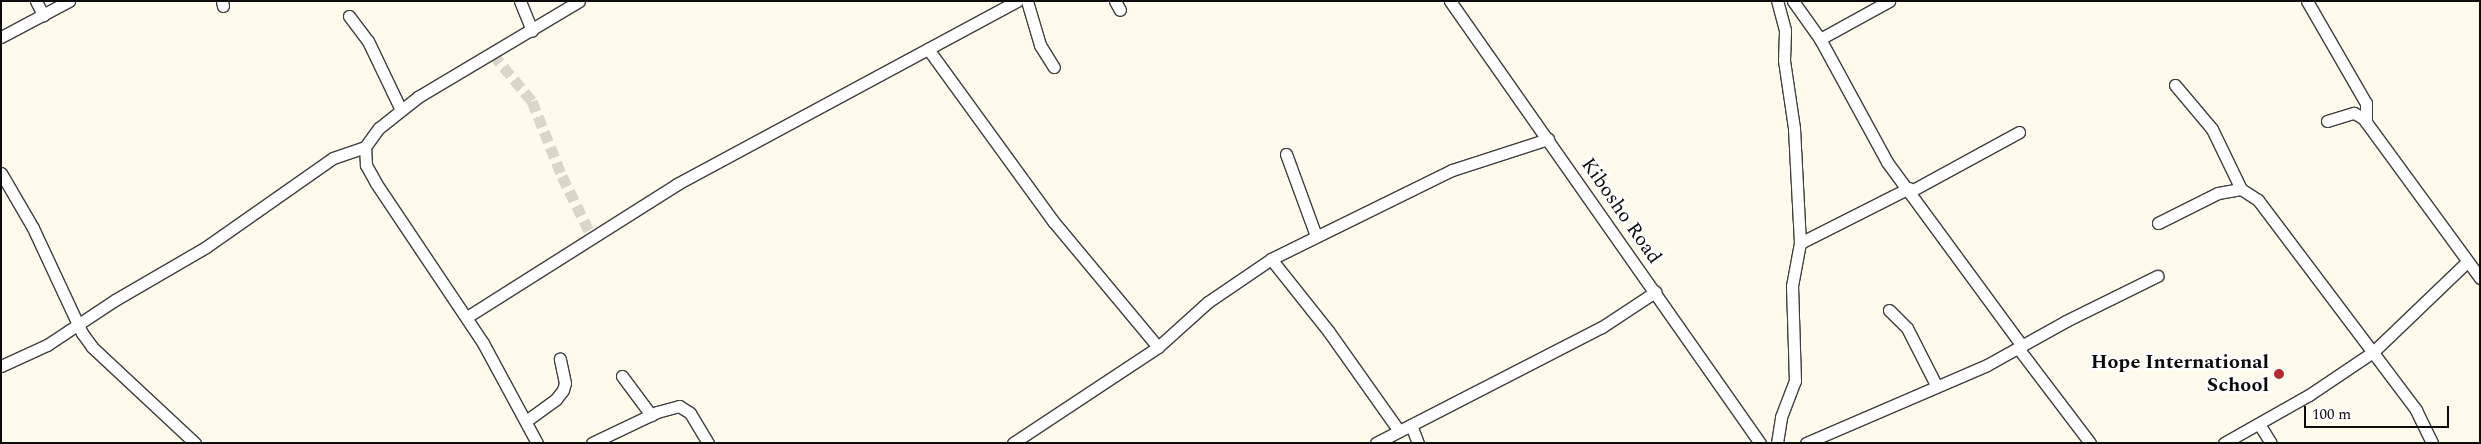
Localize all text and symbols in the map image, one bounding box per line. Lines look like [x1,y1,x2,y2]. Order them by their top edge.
street label: Kibosho Road [1576,153,1666,269]
place label: Hope International School [2091,350,2269,397]
marker: Hope International School [2273,368,2285,380]
scale bar [2306,396,2451,428]
text: 100 m [2312,403,2351,426]

